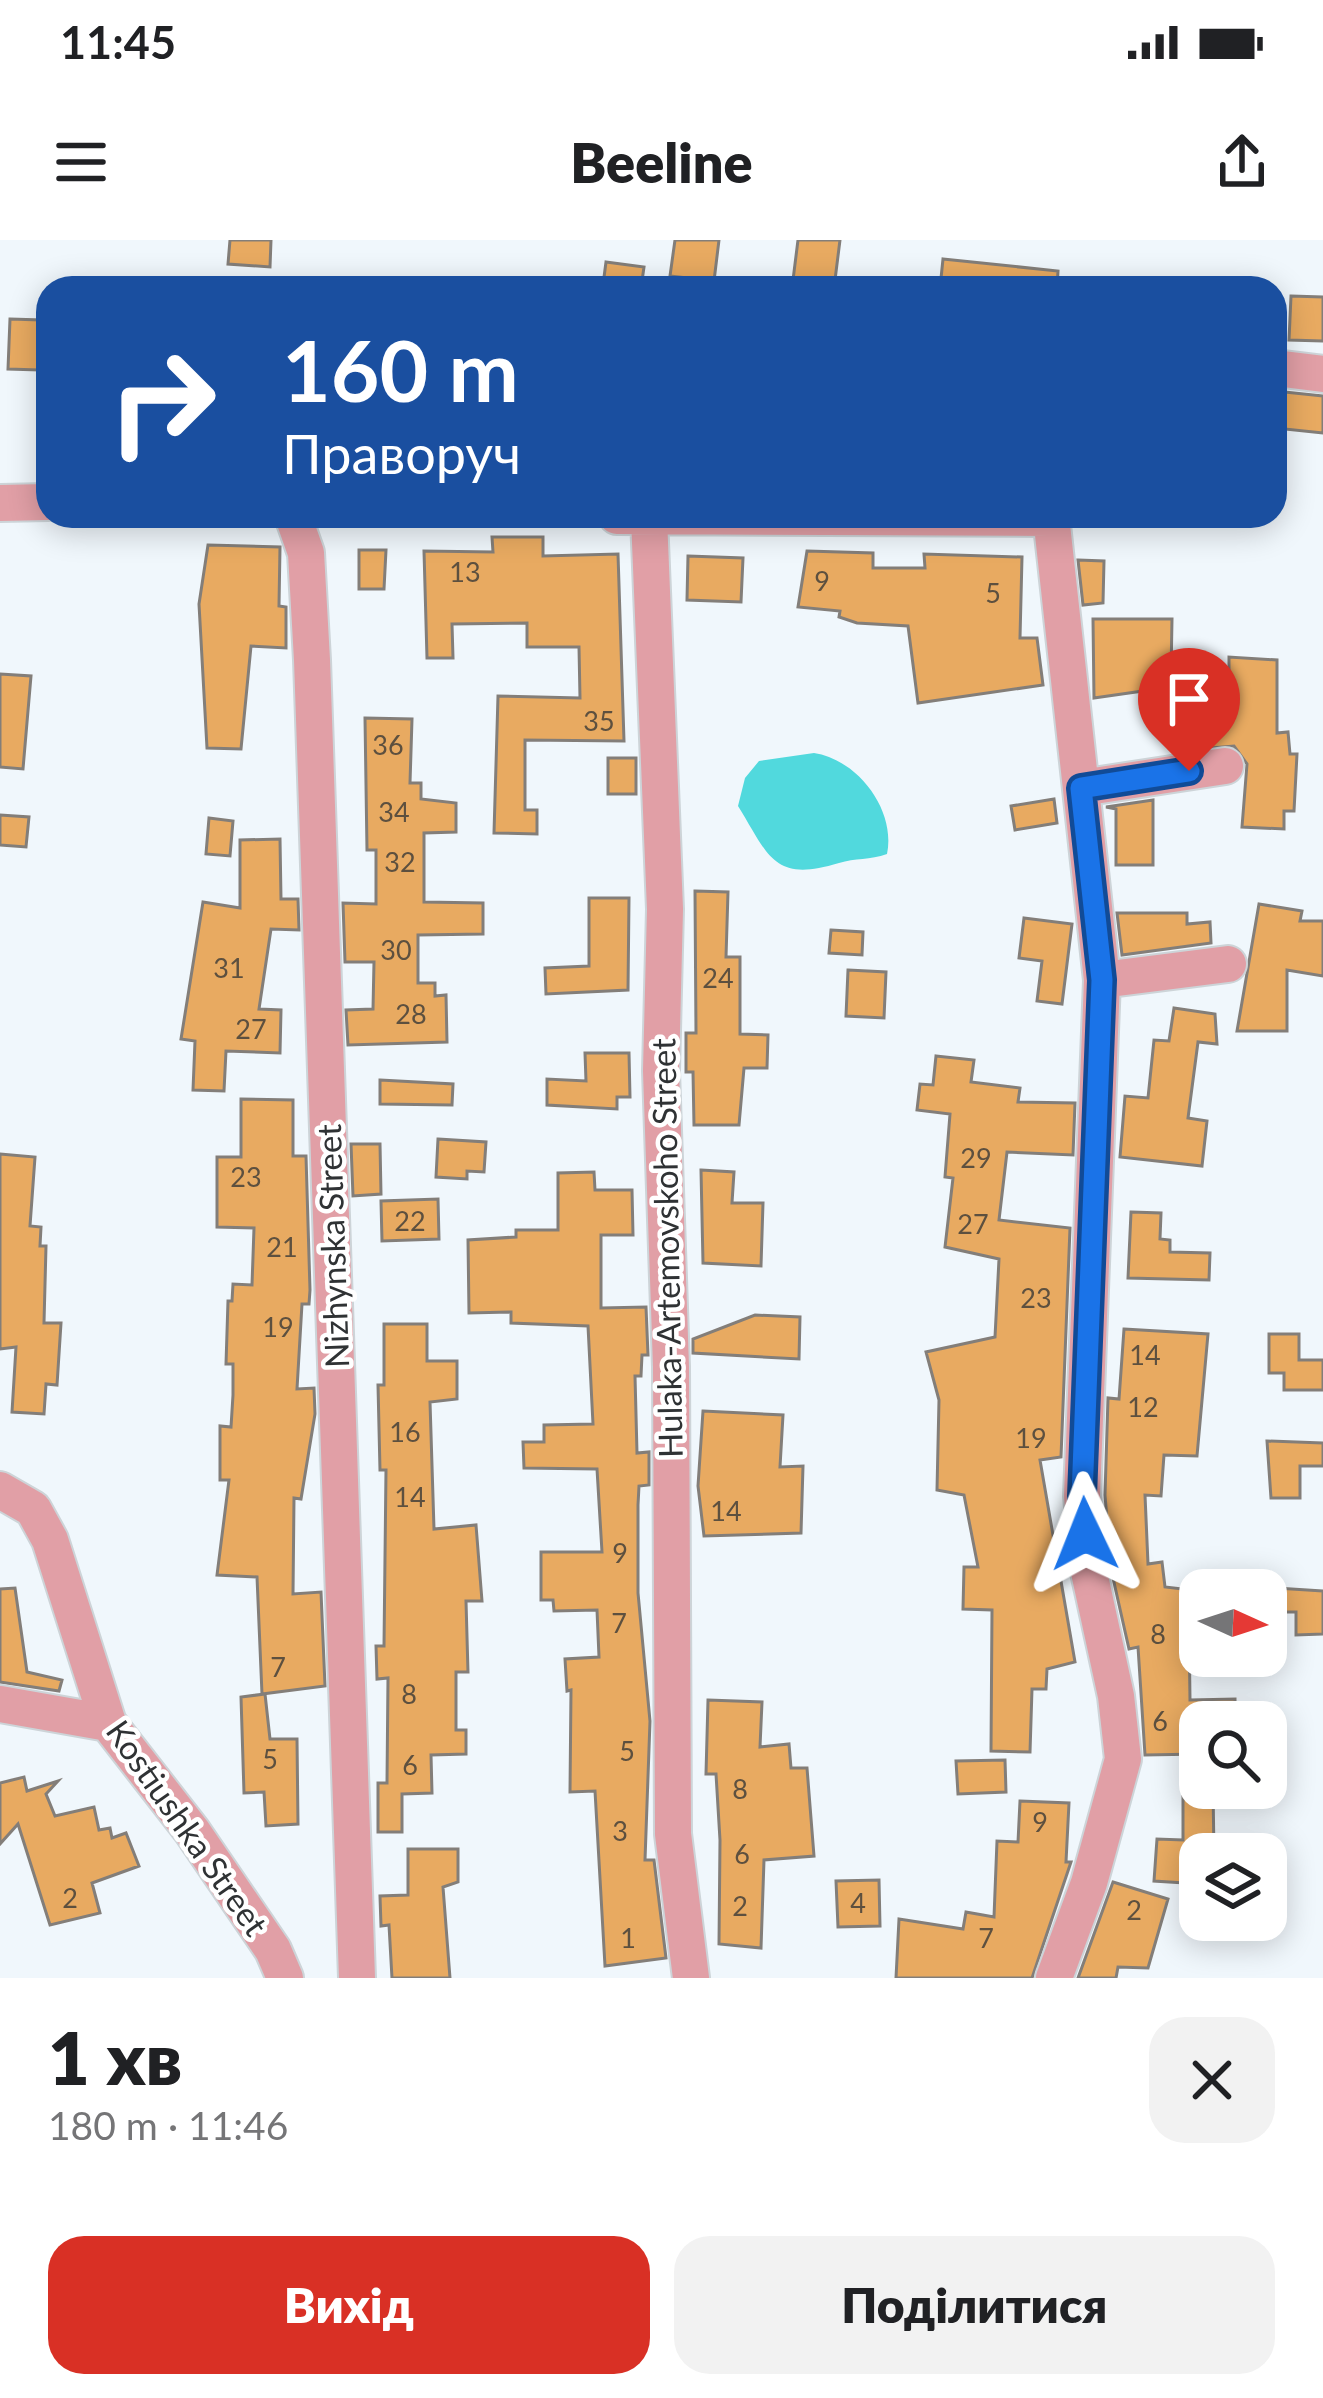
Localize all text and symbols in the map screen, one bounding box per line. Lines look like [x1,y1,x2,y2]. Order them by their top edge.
text: 11:45 [60,15,176,69]
icon: menu [48,129,114,195]
icon: share [1209,129,1275,195]
text: Beeline [570,130,753,195]
text: 160 m [282,319,519,420]
icon: right [84,324,240,480]
text: Праворуч [282,421,521,486]
house number: 13 [449,555,481,588]
house number: 9 [814,564,830,597]
house number: 5 [985,576,1001,609]
pin [1138,648,1240,771]
icon: arrive [1156,666,1222,732]
house number: 35 [583,704,615,737]
house number: 36 [372,728,404,761]
house number: 34 [378,795,410,828]
house number: 32 [384,845,416,878]
house number: 30 [380,933,412,966]
house number: 31 [213,951,245,984]
house number: 24 [702,961,734,994]
house number: 28 [395,997,427,1030]
house number: 27 [235,1012,267,1045]
street label: Hulaka-Artemovskoho Street [642,1038,690,1458]
street label: Nizhynska Street [308,1123,356,1369]
house number: 29 [960,1141,992,1174]
house number: 23 [230,1160,262,1193]
house number: 22 [394,1204,426,1237]
house number: 27 [957,1207,989,1240]
house number: 21 [266,1230,298,1263]
house number: 23 [1020,1281,1052,1314]
house number: 19 [262,1310,294,1343]
house number: 14 [1129,1338,1161,1371]
house number: 12 [1127,1390,1159,1423]
house number: 16 [389,1415,421,1448]
house number: 19 [1015,1421,1047,1454]
position arrow [1022,1471,1148,1597]
house number: 14 [394,1480,426,1513]
house number: 14 [710,1494,742,1527]
house number: 9 [612,1536,628,1569]
north arrow [1179,1569,1287,1677]
map controls [1179,1569,1287,1941]
house number: 7 [611,1606,627,1639]
house number: 8 [1150,1617,1166,1650]
house number: 7 [270,1650,286,1683]
house number: 8 [401,1677,417,1710]
button: search [1179,1701,1287,1809]
house number: 6 [1152,1704,1168,1737]
street label: Kostiushka Street [99,1712,277,1943]
house number: 5 [619,1734,635,1767]
house number: 5 [262,1742,278,1775]
house number: 6 [402,1748,418,1781]
house number: 8 [732,1772,748,1805]
house number: 9 [1032,1805,1048,1838]
house number: 3 [612,1814,628,1847]
button: layers [1179,1833,1287,1941]
house number: 6 [734,1837,750,1870]
house number: 2 [62,1881,78,1914]
house number: 4 [850,1886,866,1919]
house number: 2 [732,1889,748,1922]
house number: 2 [1126,1893,1142,1926]
house number: 1 [620,1921,636,1954]
house number: 7 [978,1921,994,1954]
text: 1 хв [48,2014,182,2100]
button: close [1149,2017,1275,2143]
text: 180 m · 11:46 [48,2102,288,2148]
button: Вихід [48,2236,650,2374]
button: Поділитися [674,2236,1275,2374]

